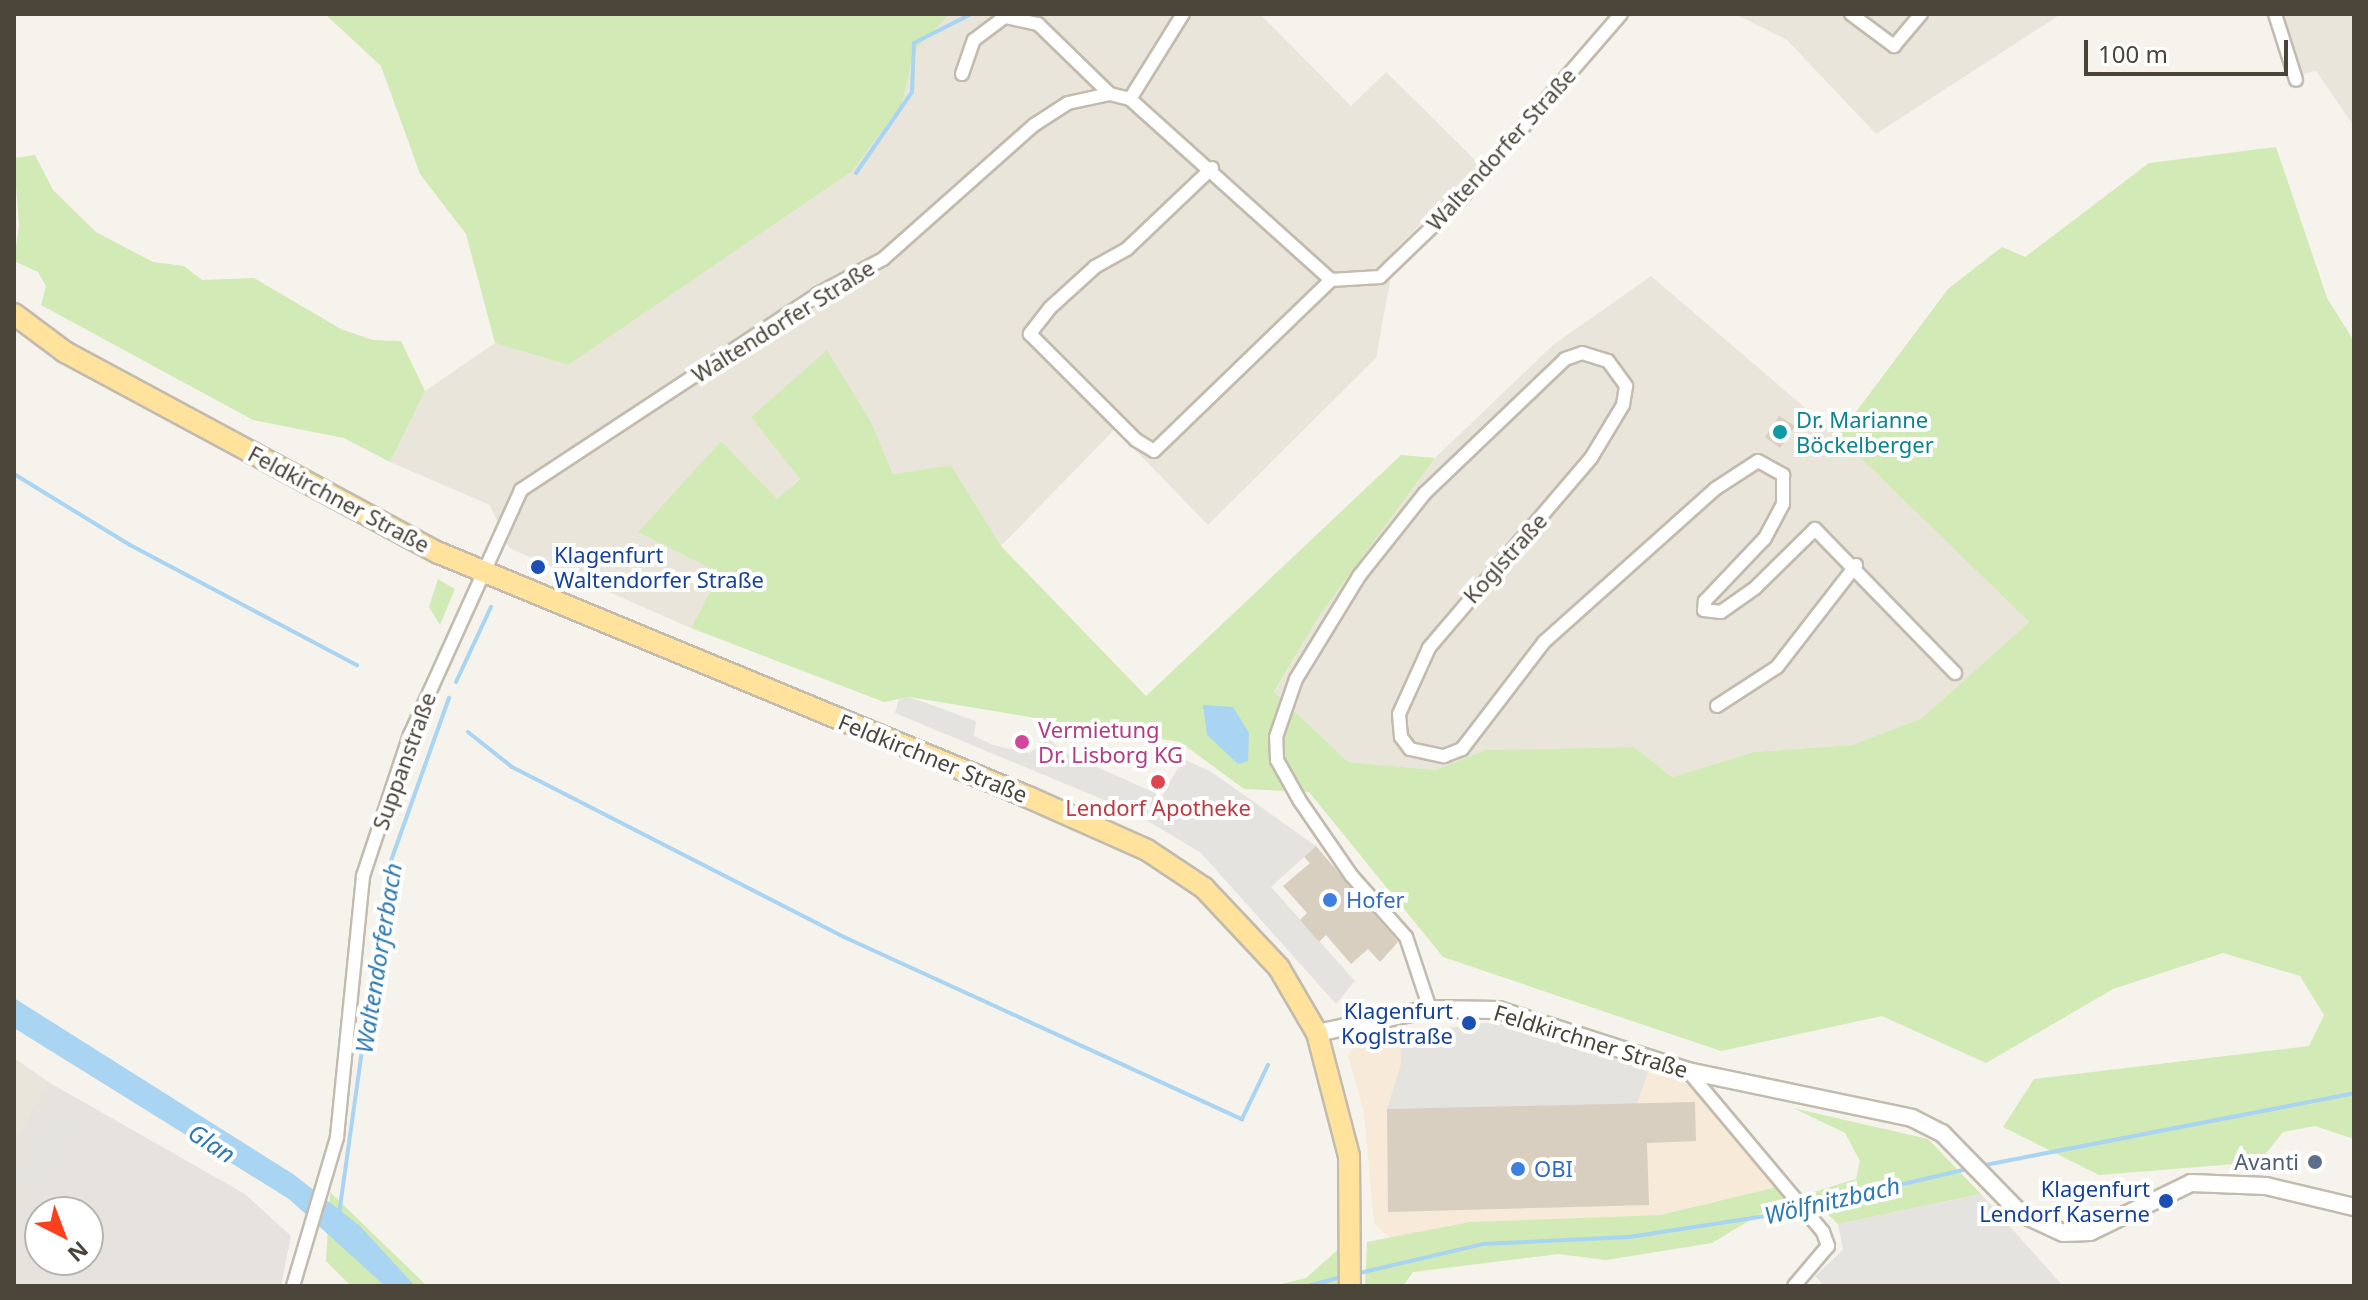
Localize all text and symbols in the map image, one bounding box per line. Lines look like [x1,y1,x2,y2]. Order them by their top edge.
scale bar [2088,24,2292,74]
text: 100 m [2098,37,2168,70]
street label: Waltendorfer Straße [1421,62,1581,236]
street label: Waltendorfer Straße [687,254,879,388]
place label: Dr. Marianne Böckelberger [1796,406,1934,458]
marker: Dr. Marianne Böckelberger [1771,423,1789,441]
street label: Feldkirchner Straße [244,440,434,558]
street label: Koglstraße [1458,508,1552,608]
place label: Klagenfurt Waltendorfer Straße [554,541,764,592]
marker: Klagenfurt Waltendorfer Straße [529,558,547,576]
street label: Suppanstraße [367,689,441,833]
street label: Feldkirchner Straße [835,708,1031,808]
place label: Vermietung Dr. Lisborg KG [1038,716,1183,768]
marker: Vermietung Dr. Lisborg KG [1013,733,1031,751]
marker: Lendorf Apotheke [1149,773,1167,791]
place label: Lendorf Apotheke [1065,795,1251,821]
water label: Waltendorferbach [349,861,407,1055]
place label: Hofer [1346,887,1405,913]
marker: Hofer [1321,891,1339,909]
place label: Klagenfurt Koglstraße [1341,997,1453,1048]
street label: Feldkirchner Straße [1491,999,1691,1083]
marker: Klagenfurt Koglstraße [1460,1014,1478,1032]
water label: Glan [183,1117,241,1169]
place label: Avanti [2234,1149,2299,1175]
marker: Avanti [2306,1153,2324,1171]
place label: OBI [1534,1156,1573,1182]
marker: OBI [1509,1160,1527,1178]
water label: Wölfnitzbach [1761,1170,1903,1230]
place label: Klagenfurt Lendorf Kaserne [1979,1175,2150,1226]
marker: Klagenfurt Lendorf Kaserne [2157,1192,2175,1210]
north arrow [24,1196,104,1276]
text: N [62,1235,95,1269]

